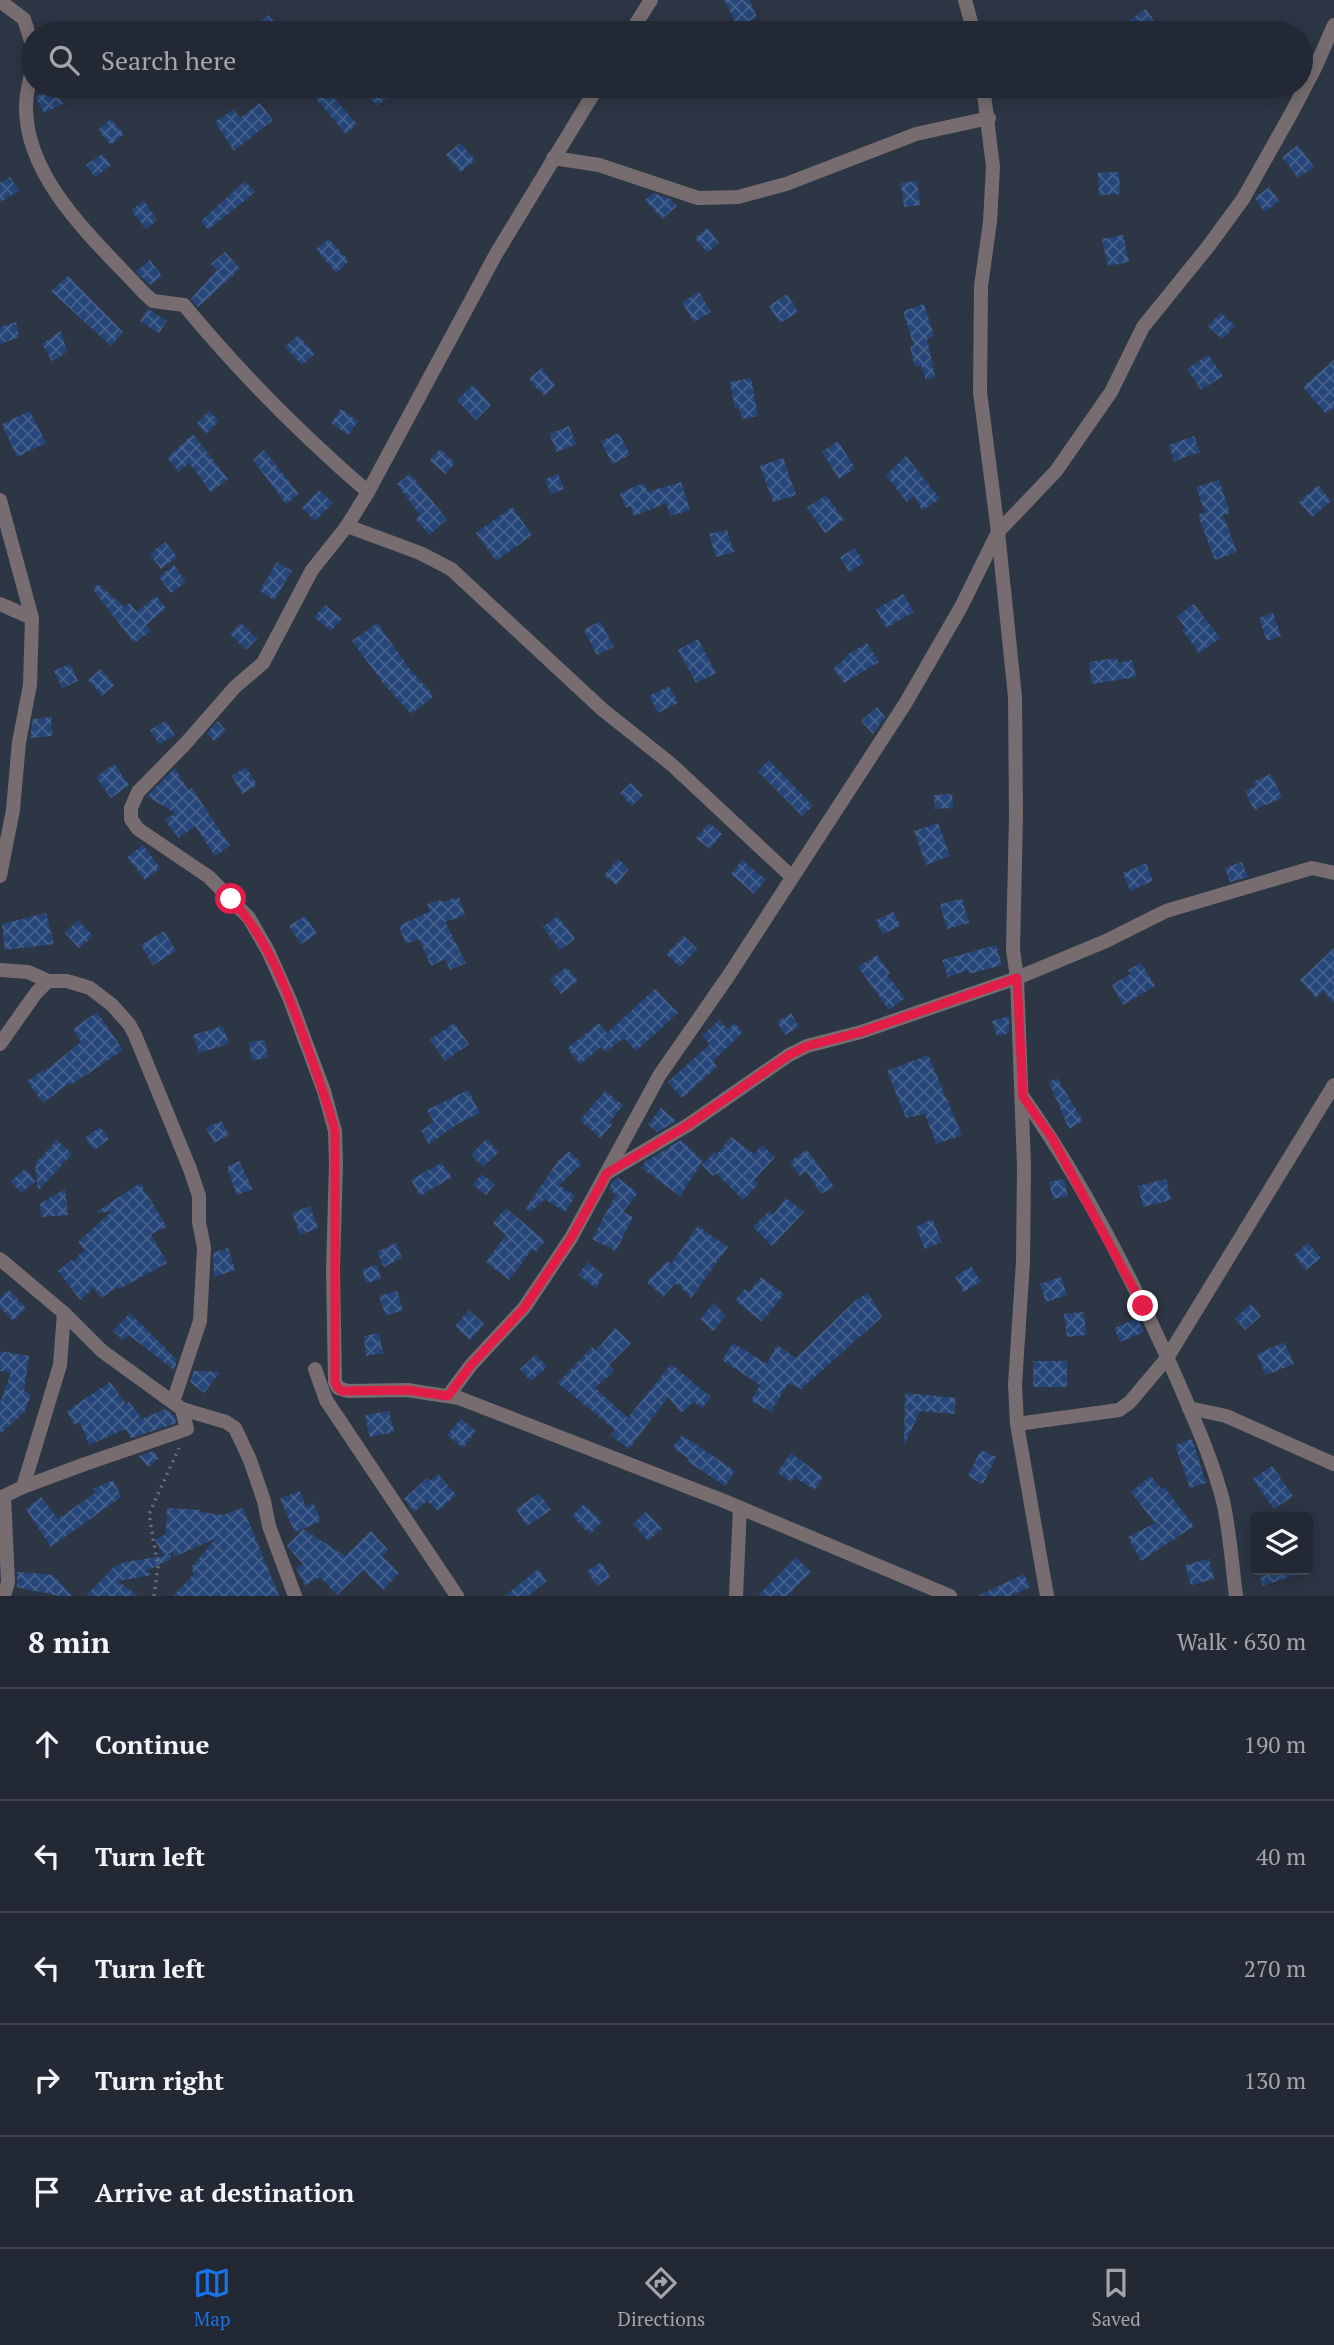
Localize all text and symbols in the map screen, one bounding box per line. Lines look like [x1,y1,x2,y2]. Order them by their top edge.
search box [21,21,1313,98]
icon: search [45,41,83,79]
text: Search here [101,43,236,77]
route start [215,883,246,914]
route end [1127,1290,1158,1321]
map controls [1250,1512,1313,1575]
button: layers [1250,1512,1313,1575]
text: 8 min [28,1622,110,1662]
text: Walk · 630 m [1177,1626,1306,1657]
icon: ahead [28,1725,66,1763]
text: Continue [95,1727,209,1761]
text: 190 m [1244,1729,1306,1760]
icon: left [28,1837,66,1875]
text: Turn left [95,1839,205,1873]
text: 40 m [1256,1841,1306,1872]
icon: left [28,1949,66,1987]
text: Turn left [95,1951,205,1985]
text: 270 m [1244,1953,1306,1984]
icon: right [28,2061,66,2099]
text: Turn right [95,2063,224,2097]
text: 130 m [1244,2065,1306,2096]
icon: arrive [28,2173,66,2211]
text: Arrive at destination [95,2175,354,2209]
tab: Map [193,2264,231,2331]
tab: Directions [618,2264,705,2331]
tab: Saved [1092,2264,1141,2331]

